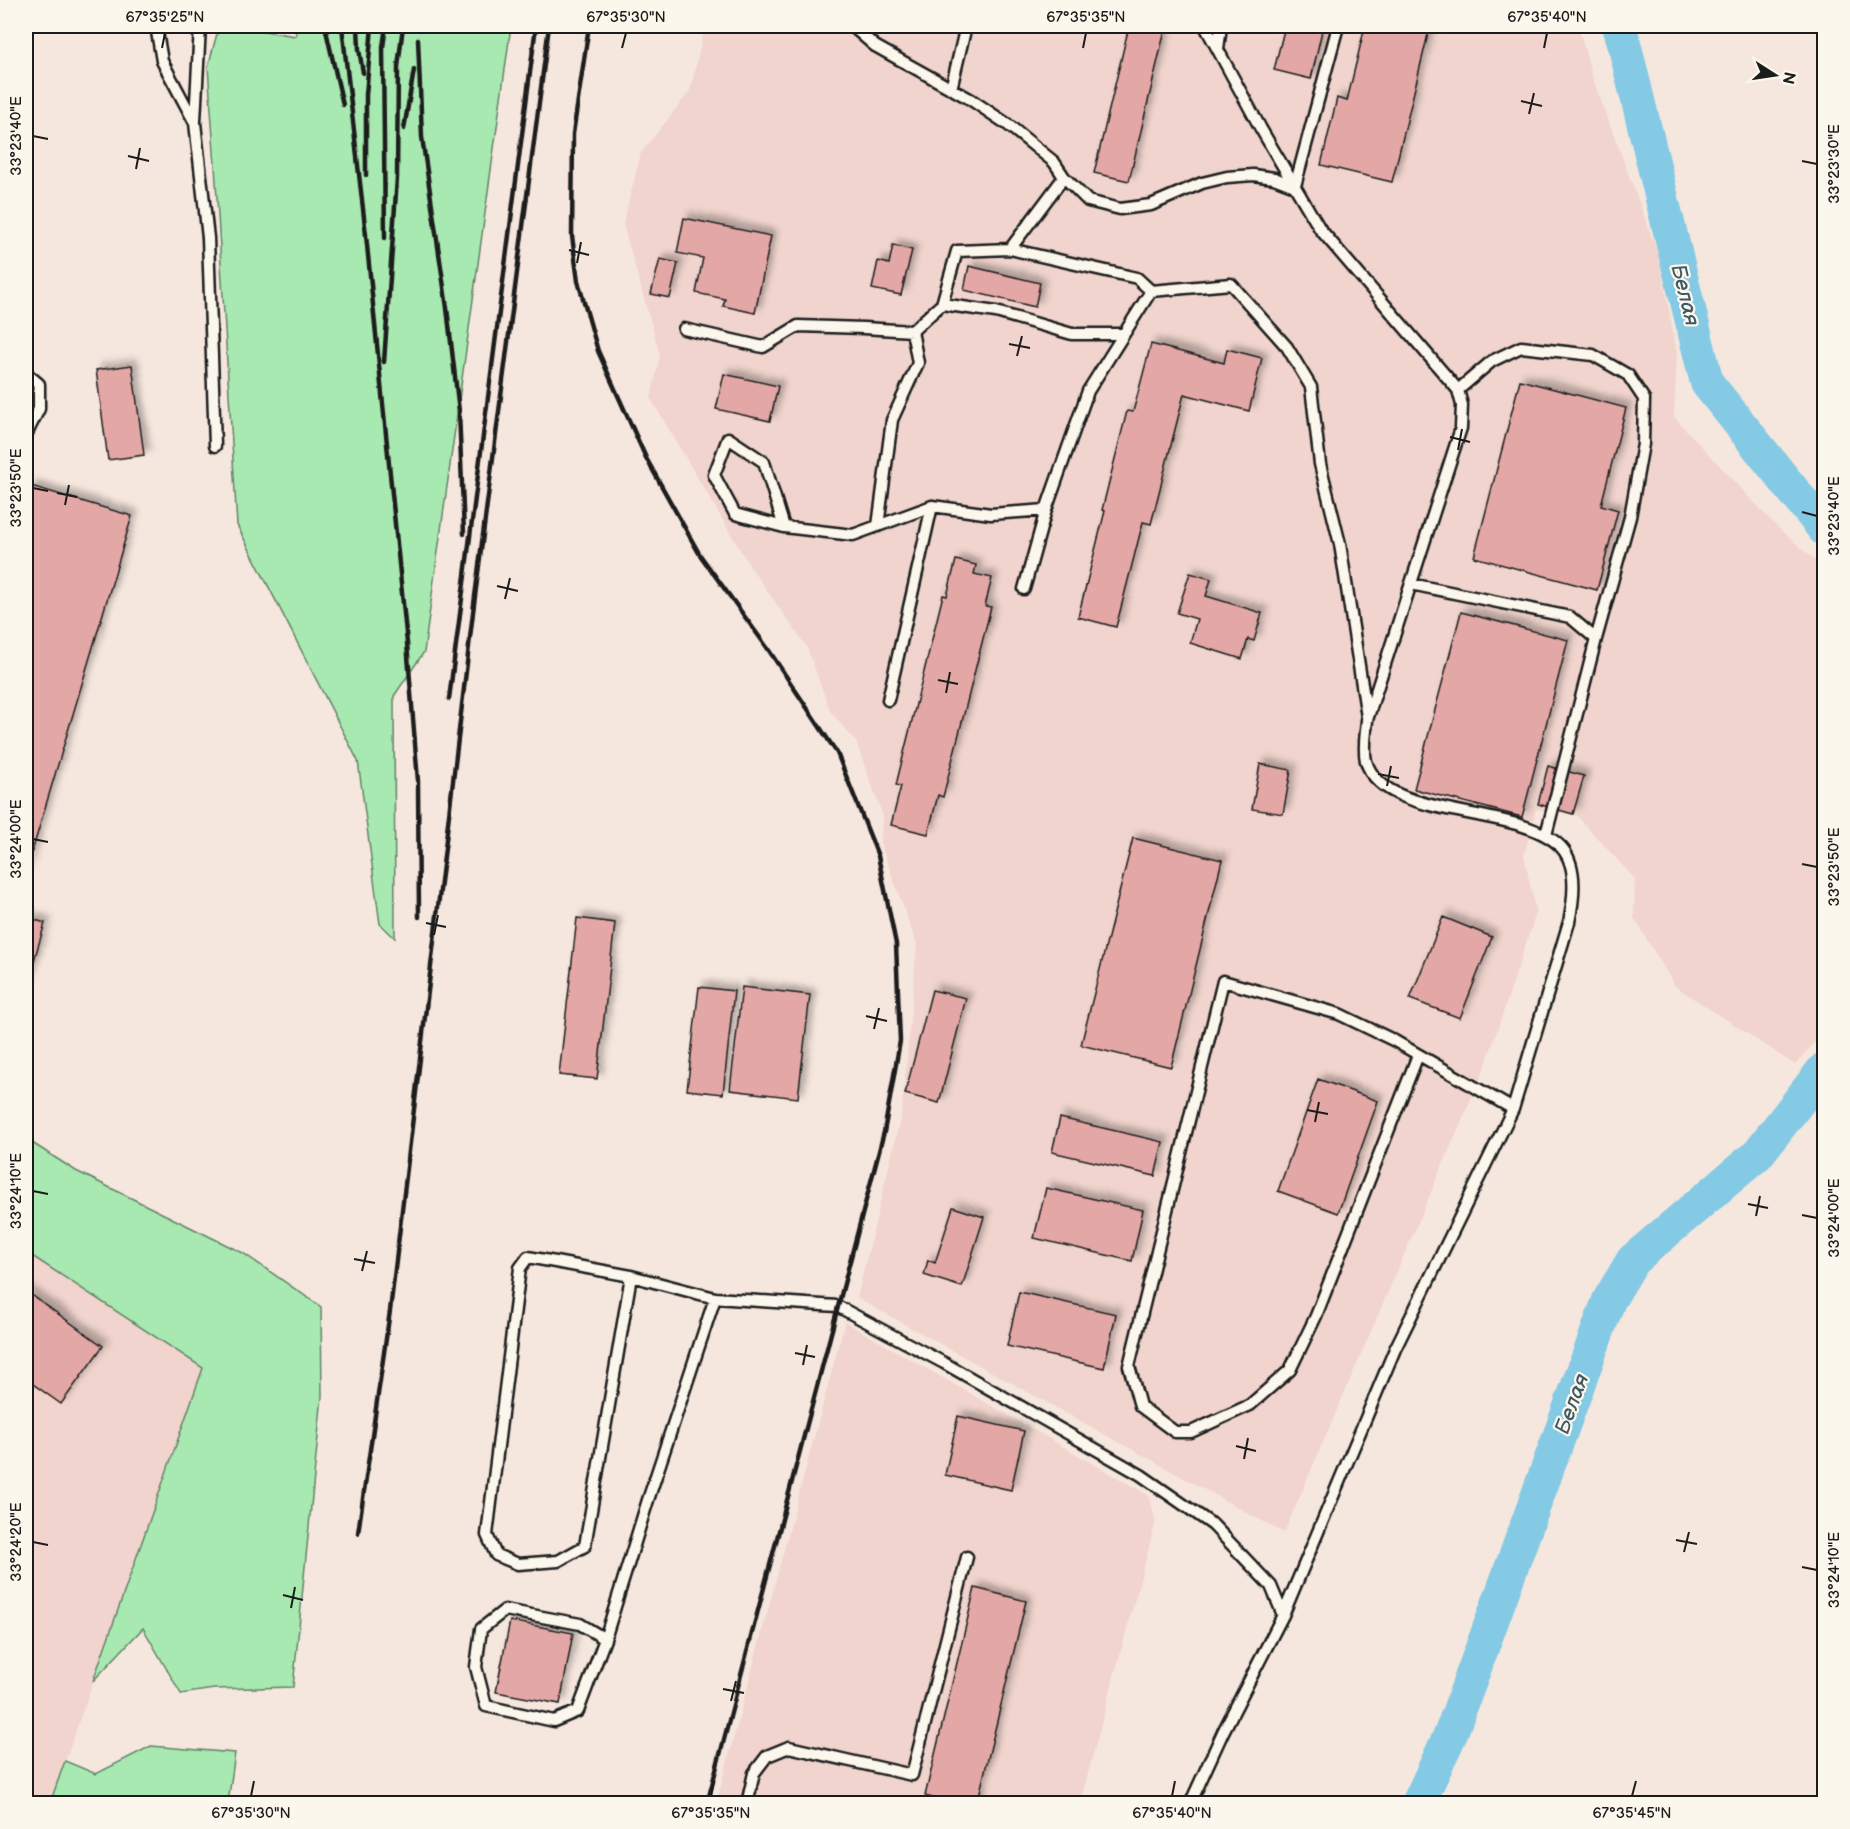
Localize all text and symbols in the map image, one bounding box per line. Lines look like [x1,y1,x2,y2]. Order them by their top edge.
text: 67°35'25"N [126,8,204,27]
text: 67°35'30"N [586,8,666,27]
text: 67°35'35"N [1046,8,1126,27]
text: 67°35'40"N [1507,8,1587,27]
north arrow [1745,45,1805,105]
text: N [1778,70,1799,86]
text: 33°23'40"E [7,96,26,176]
text: 33°23'30"E [1825,124,1844,204]
water label: Белая [1665,262,1705,329]
text: 33°23'50"E [7,448,26,528]
text: 33°23'40"E [1825,476,1844,556]
text: 33°24'00"E [7,799,26,879]
text: 33°23'50"E [1825,827,1844,907]
text: 33°24'10"E [7,1153,26,1229]
text: 33°24'00"E [1825,1178,1844,1258]
water label: Белая [1550,1370,1595,1438]
text: 33°24'20"E [7,1502,26,1582]
text: 33°24'10"E [1825,1532,1844,1608]
text: 67°35'30"N [211,1804,291,1823]
text: 67°35'35"N [671,1804,751,1823]
text: 67°35'40"N [1132,1804,1212,1823]
text: 67°35'45"N [1592,1804,1672,1823]

